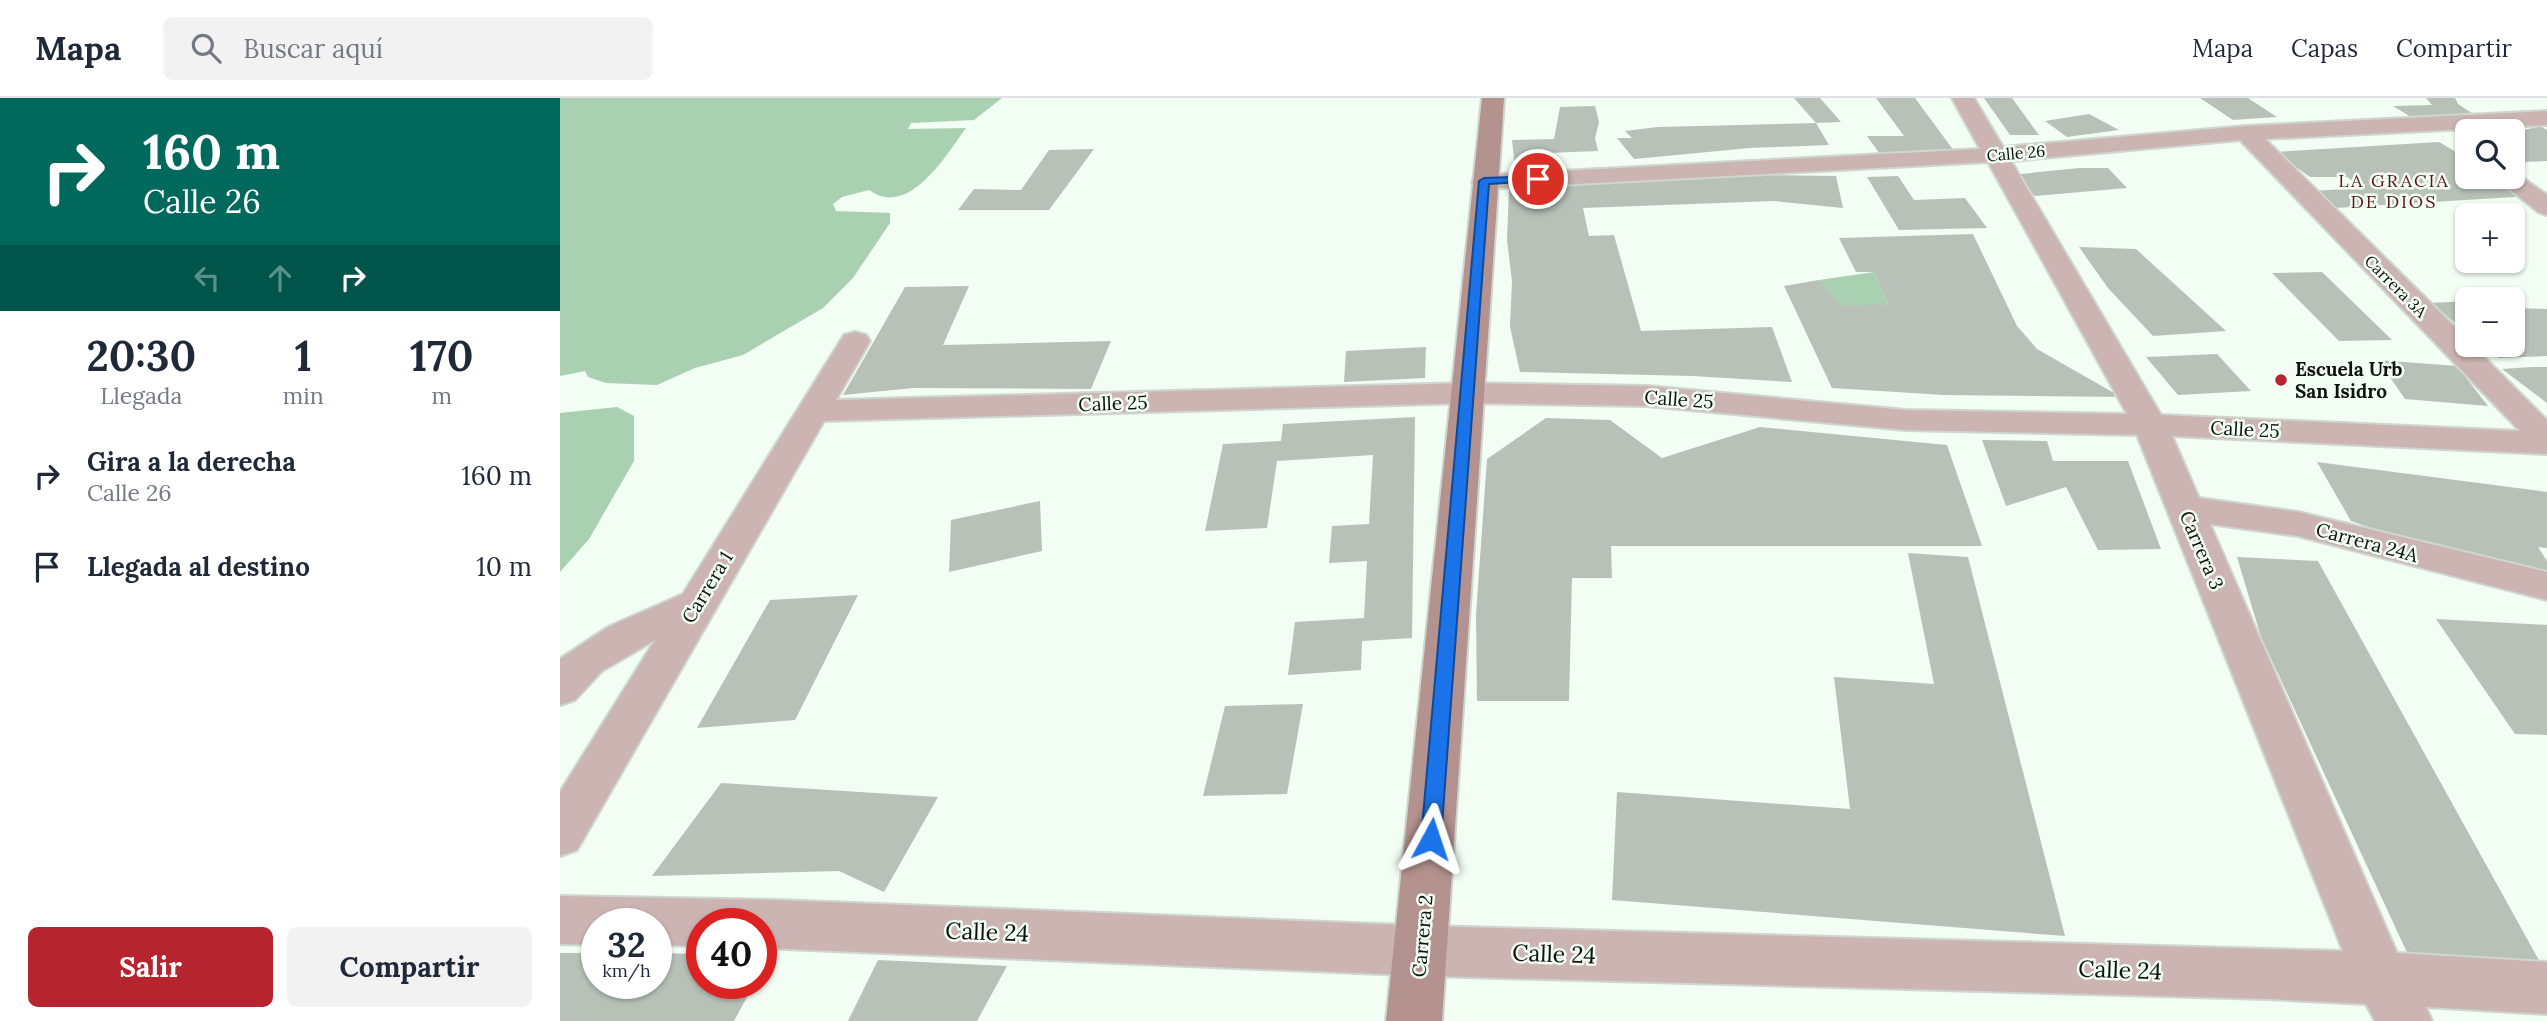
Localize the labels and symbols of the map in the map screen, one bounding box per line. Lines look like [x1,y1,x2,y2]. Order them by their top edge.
street label: Calle 26 [1986,140,2046,166]
pin [1508,149,1568,209]
district label: LA GRACIA DE DIOS [2338,169,2450,213]
street label: Carrera 3A [2361,251,2432,322]
place label: Escuela Urb San Isidro [2295,357,2403,403]
marker: Escuela Urb San Isidro [2273,372,2289,388]
street label: Calle 25 [1644,385,1714,413]
street label: Calle 25 [1078,390,1148,416]
street label: Calle 25 [2210,415,2280,443]
street label: Carrera 3 [2175,507,2229,593]
street label: Carrera 24A [2313,517,2422,567]
street label: Carrera 1 [676,547,738,627]
position arrow [1394,802,1468,876]
street label: Carrera 2 [1406,894,1438,978]
speed limit sign: 40 [686,908,777,999]
street label: Calle 24 [945,916,1029,947]
street label: Calle 24 [1512,938,1596,969]
street label: Calle 24 [2078,954,2162,985]

